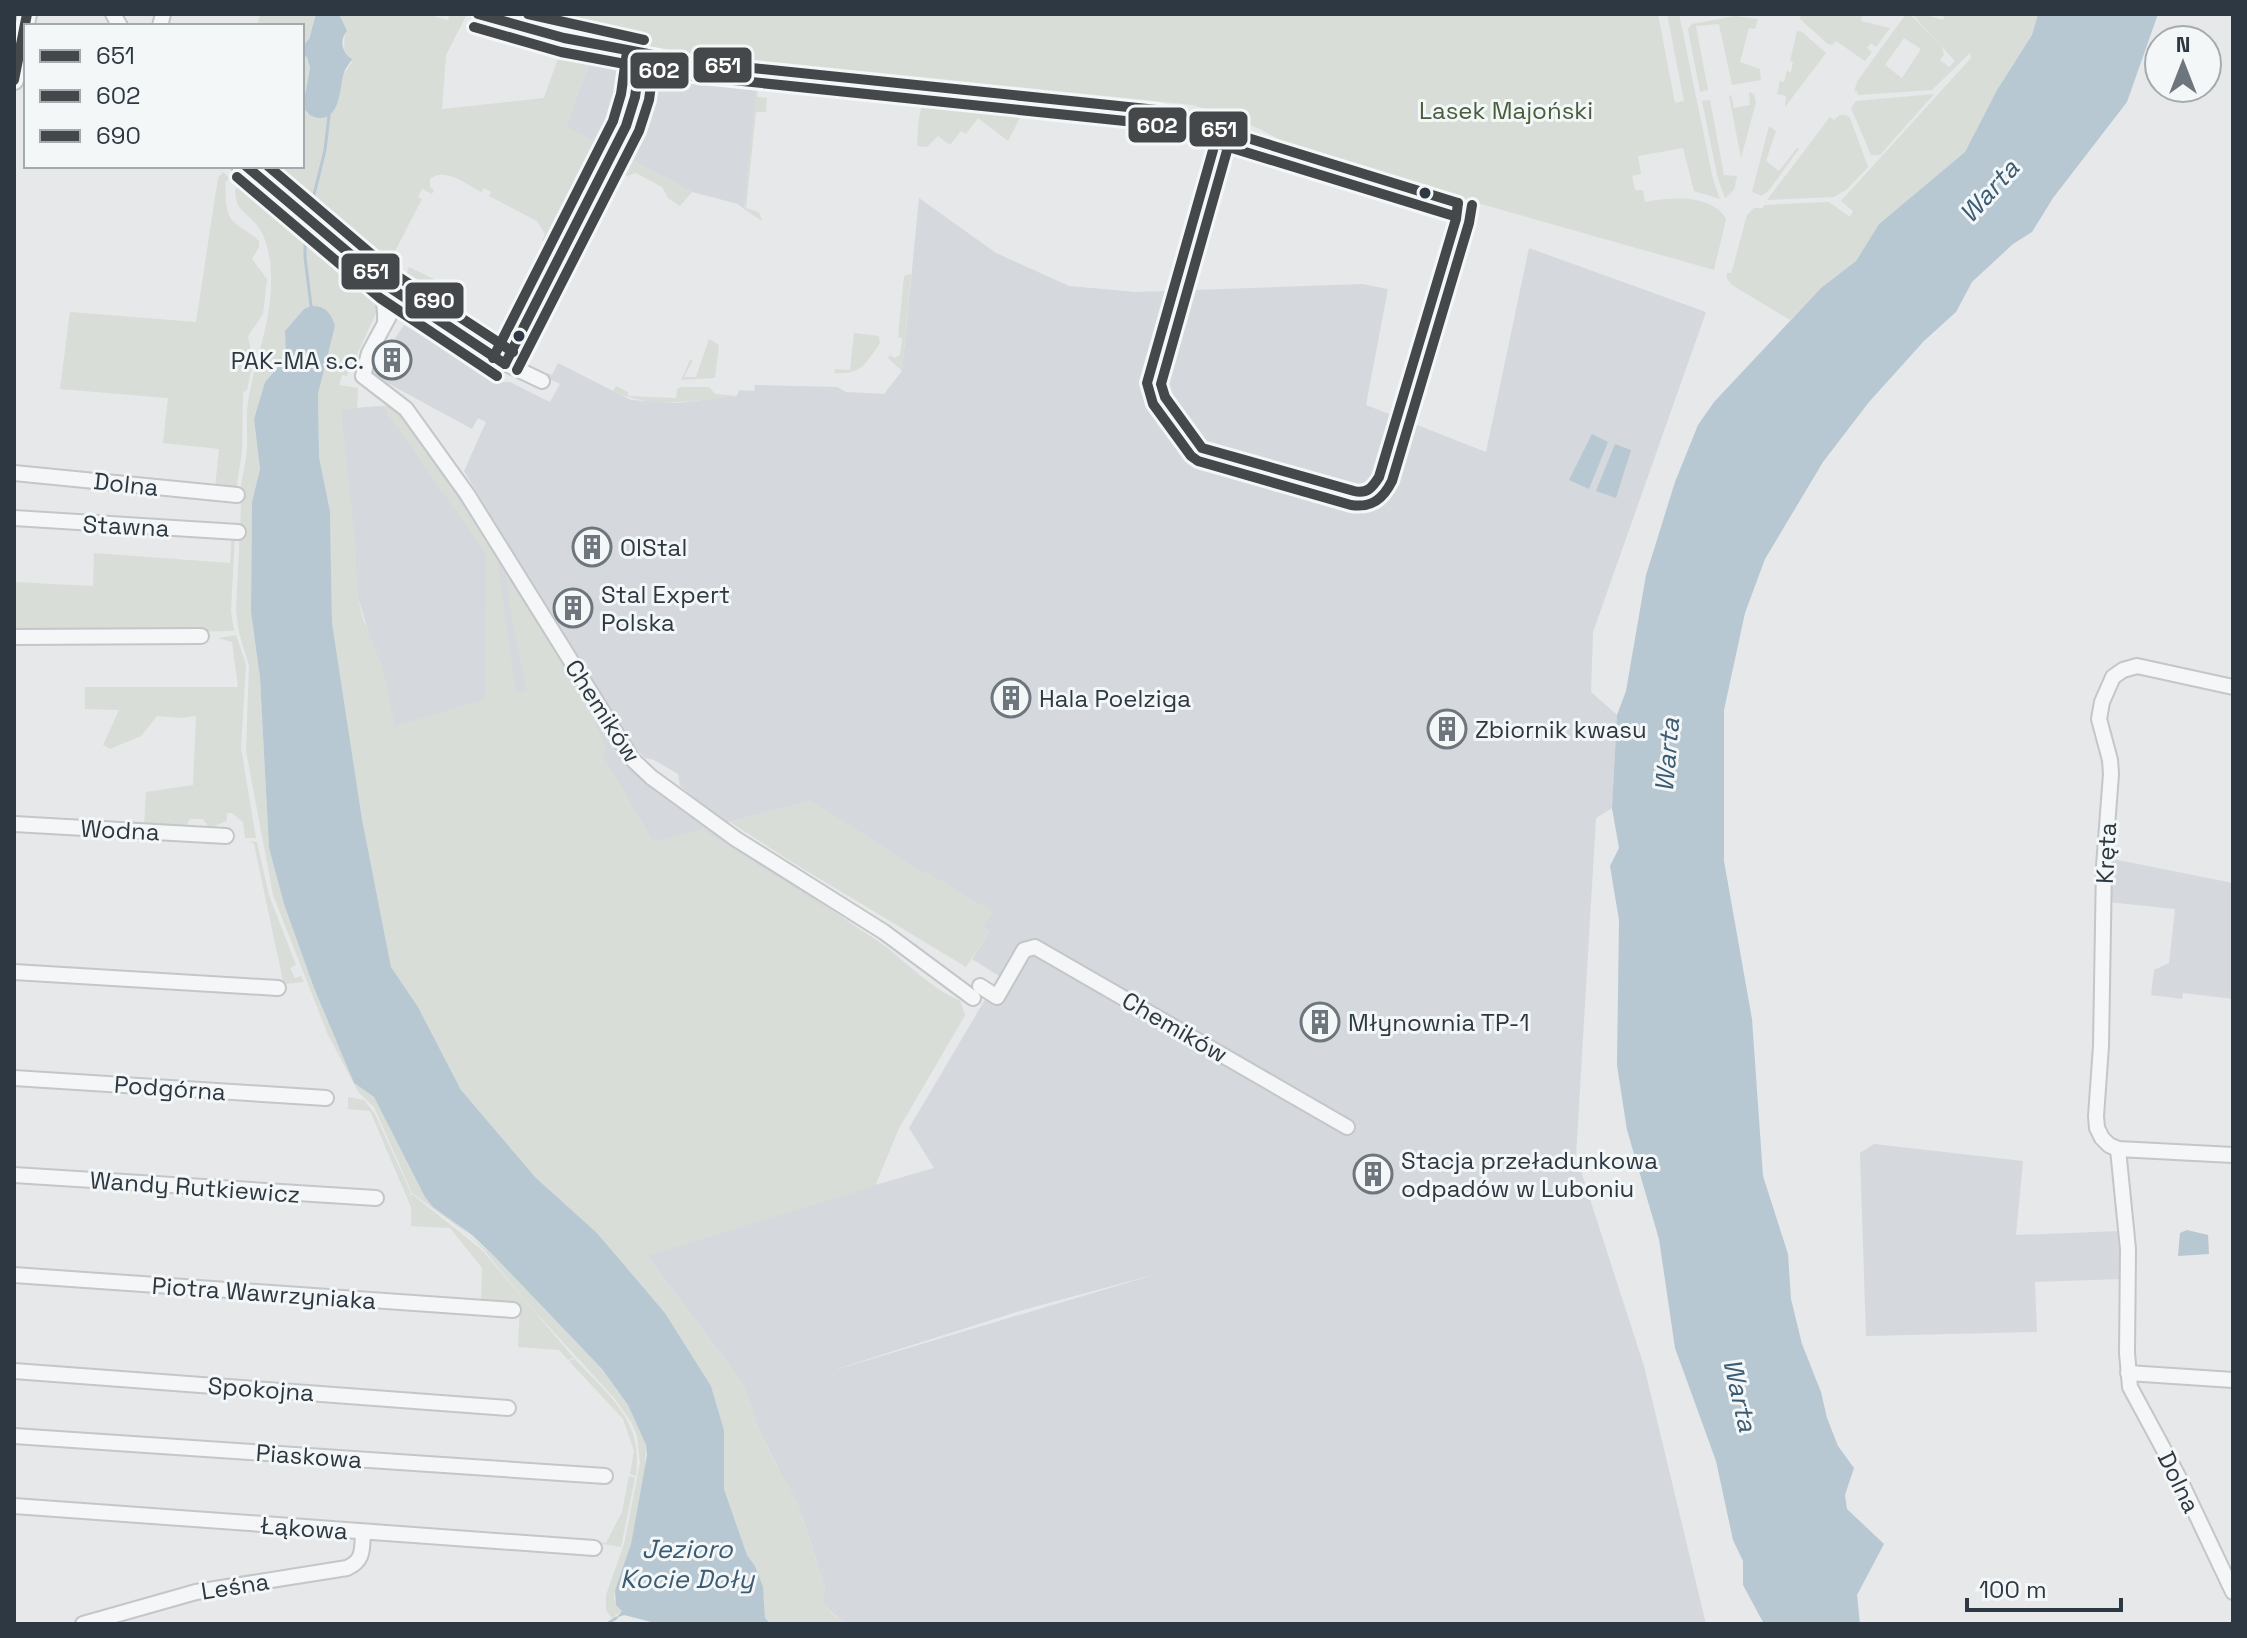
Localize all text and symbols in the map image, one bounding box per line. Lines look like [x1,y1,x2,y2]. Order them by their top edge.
legend [24,24,304,168]
north arrow [2143,24,2223,104]
text: N [2176,30,2190,58]
text: 651 [96,40,135,71]
line badge: 651 [692,46,753,84]
line badge: 602 [629,51,690,90]
text: 651 [705,51,741,79]
text: 602 [639,56,679,84]
text: 602 [96,80,141,111]
park label: Lasek Majoński [1419,95,1593,126]
line badge: 602 [1127,106,1188,144]
line badge: 651 [1188,110,1249,148]
text: 602 [1137,111,1177,139]
text: 651 [1201,115,1237,143]
text: 690 [96,120,141,151]
water label: Warta [1952,151,2027,230]
unlabelled marker [1417,185,1433,201]
line badge: 651 [340,252,401,291]
text: 651 [353,257,389,285]
line badge: 690 [404,281,465,320]
text: 690 [413,286,455,314]
unlabelled marker [511,328,527,344]
building icon: PAK-MA s.c. [371,339,413,381]
place label: PAK-MA s.c. [231,345,364,376]
street label: Dolna [92,465,160,503]
street label: Stawna [82,508,170,544]
building icon: OlStal [571,526,613,568]
place label: OlStal [620,532,687,563]
place label: Stal Expert Polska [601,579,730,638]
building icon: Stal Expert Polska [552,587,594,629]
street label: Chemików [558,654,648,768]
building icon: Hala Poelziga [990,677,1032,719]
place label: Hala Poelziga [1039,683,1191,714]
building icon: Zbiornik kwasu [1426,708,1468,750]
place label: Zbiornik kwasu [1475,714,1647,745]
water label: Warta [1647,716,1687,793]
street label: Wodna [80,812,161,848]
street label: Kręta [2089,821,2123,885]
street label: Chemików [1117,984,1233,1070]
building icon: Młynownia TP-1 [1299,1001,1341,1043]
place label: Młynownia TP-1 [1348,1007,1529,1038]
street label: Podgórna [113,1069,227,1107]
place label: Stacja przeładunkowa odpadów w Luboniu [1401,1145,1658,1204]
building icon: Stacja przeładunkowa odpadów w Luboniu [1352,1153,1394,1195]
street label: Wandy Rutkiewicz [89,1164,301,1210]
street label: Piotra Wawrzyniaka [151,1270,377,1316]
water label: Warta [1715,1355,1765,1436]
street label: Spokojna [207,1370,315,1408]
street label: Piaskowa [255,1437,363,1475]
street label: Dolna [2151,1446,2207,1518]
street label: Łąkowa [259,1509,349,1547]
water label: Jezioro Kocie Doły [620,1532,755,1596]
scale bar [1967,1562,2121,1612]
street label: Leśna [199,1565,271,1607]
text: 100 m [1979,1574,2047,1605]

